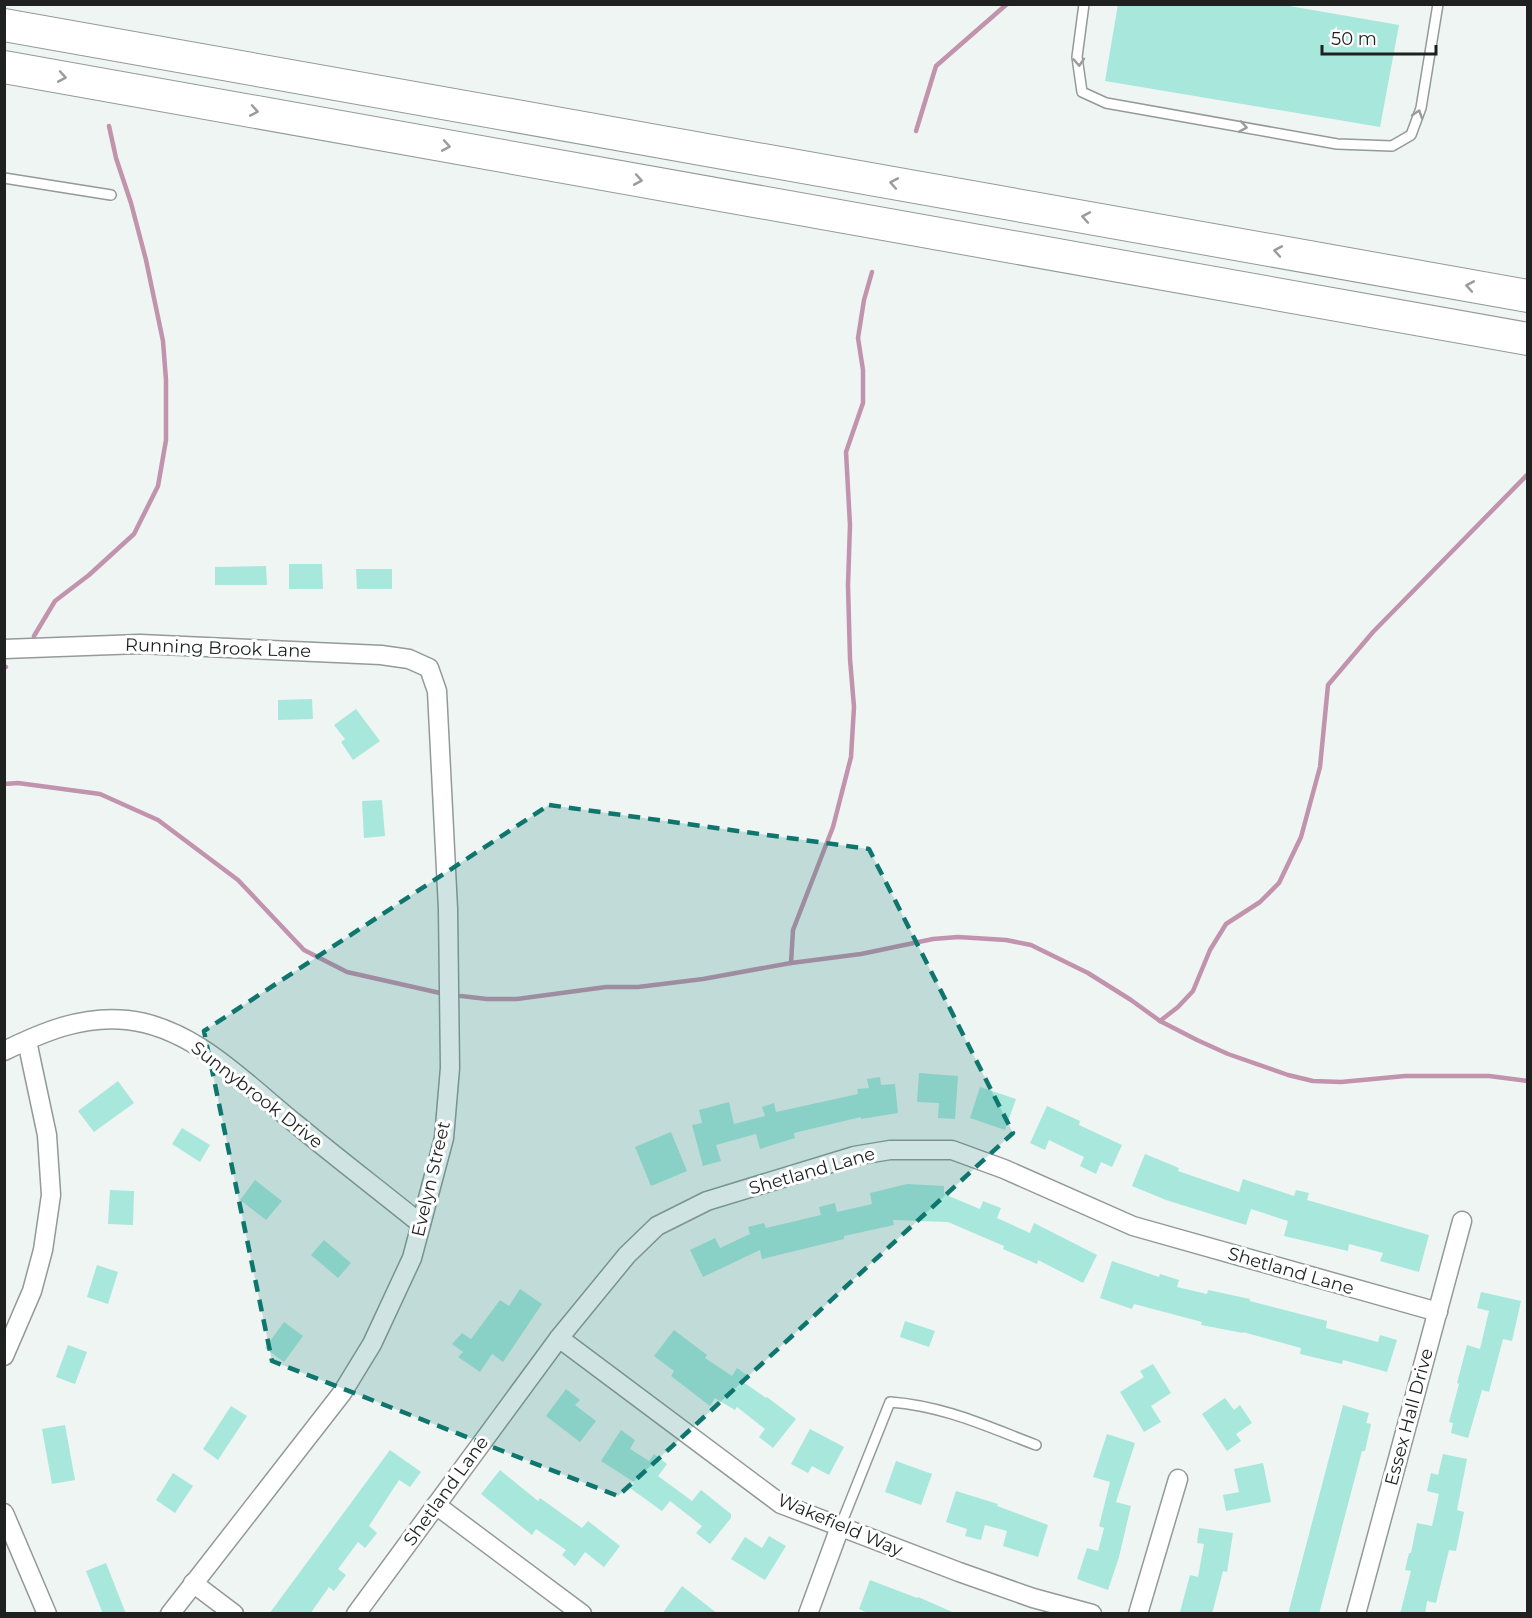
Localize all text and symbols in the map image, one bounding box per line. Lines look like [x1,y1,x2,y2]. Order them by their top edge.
scale bar [1322,18,1436,56]
text: 50 m [1331,28,1377,50]
one-way arrow [1072,58,1085,67]
one-way arrow [57,70,67,83]
one-way arrow [249,104,259,117]
one-way arrow [1411,109,1424,120]
one-way arrow [1238,121,1247,133]
one-way arrow [441,139,451,151]
one-way arrow [633,173,643,186]
one-way arrow [889,177,899,190]
one-way arrow [1081,211,1091,224]
one-way arrow [1273,246,1283,258]
one-way arrow [1465,280,1475,292]
street label: Running Brook Lane [124,634,312,662]
street label: Sunnybrook Drive [187,1037,327,1153]
street label: Evelyn Street [407,1119,455,1239]
street label: Shetland Lane [746,1142,878,1200]
street label: Shetland Lane [1225,1242,1357,1300]
street label: Essex Hall Drive [1380,1346,1438,1488]
street label: Shetland Lane [399,1432,493,1550]
street label: Wakefield Way [774,1489,906,1561]

